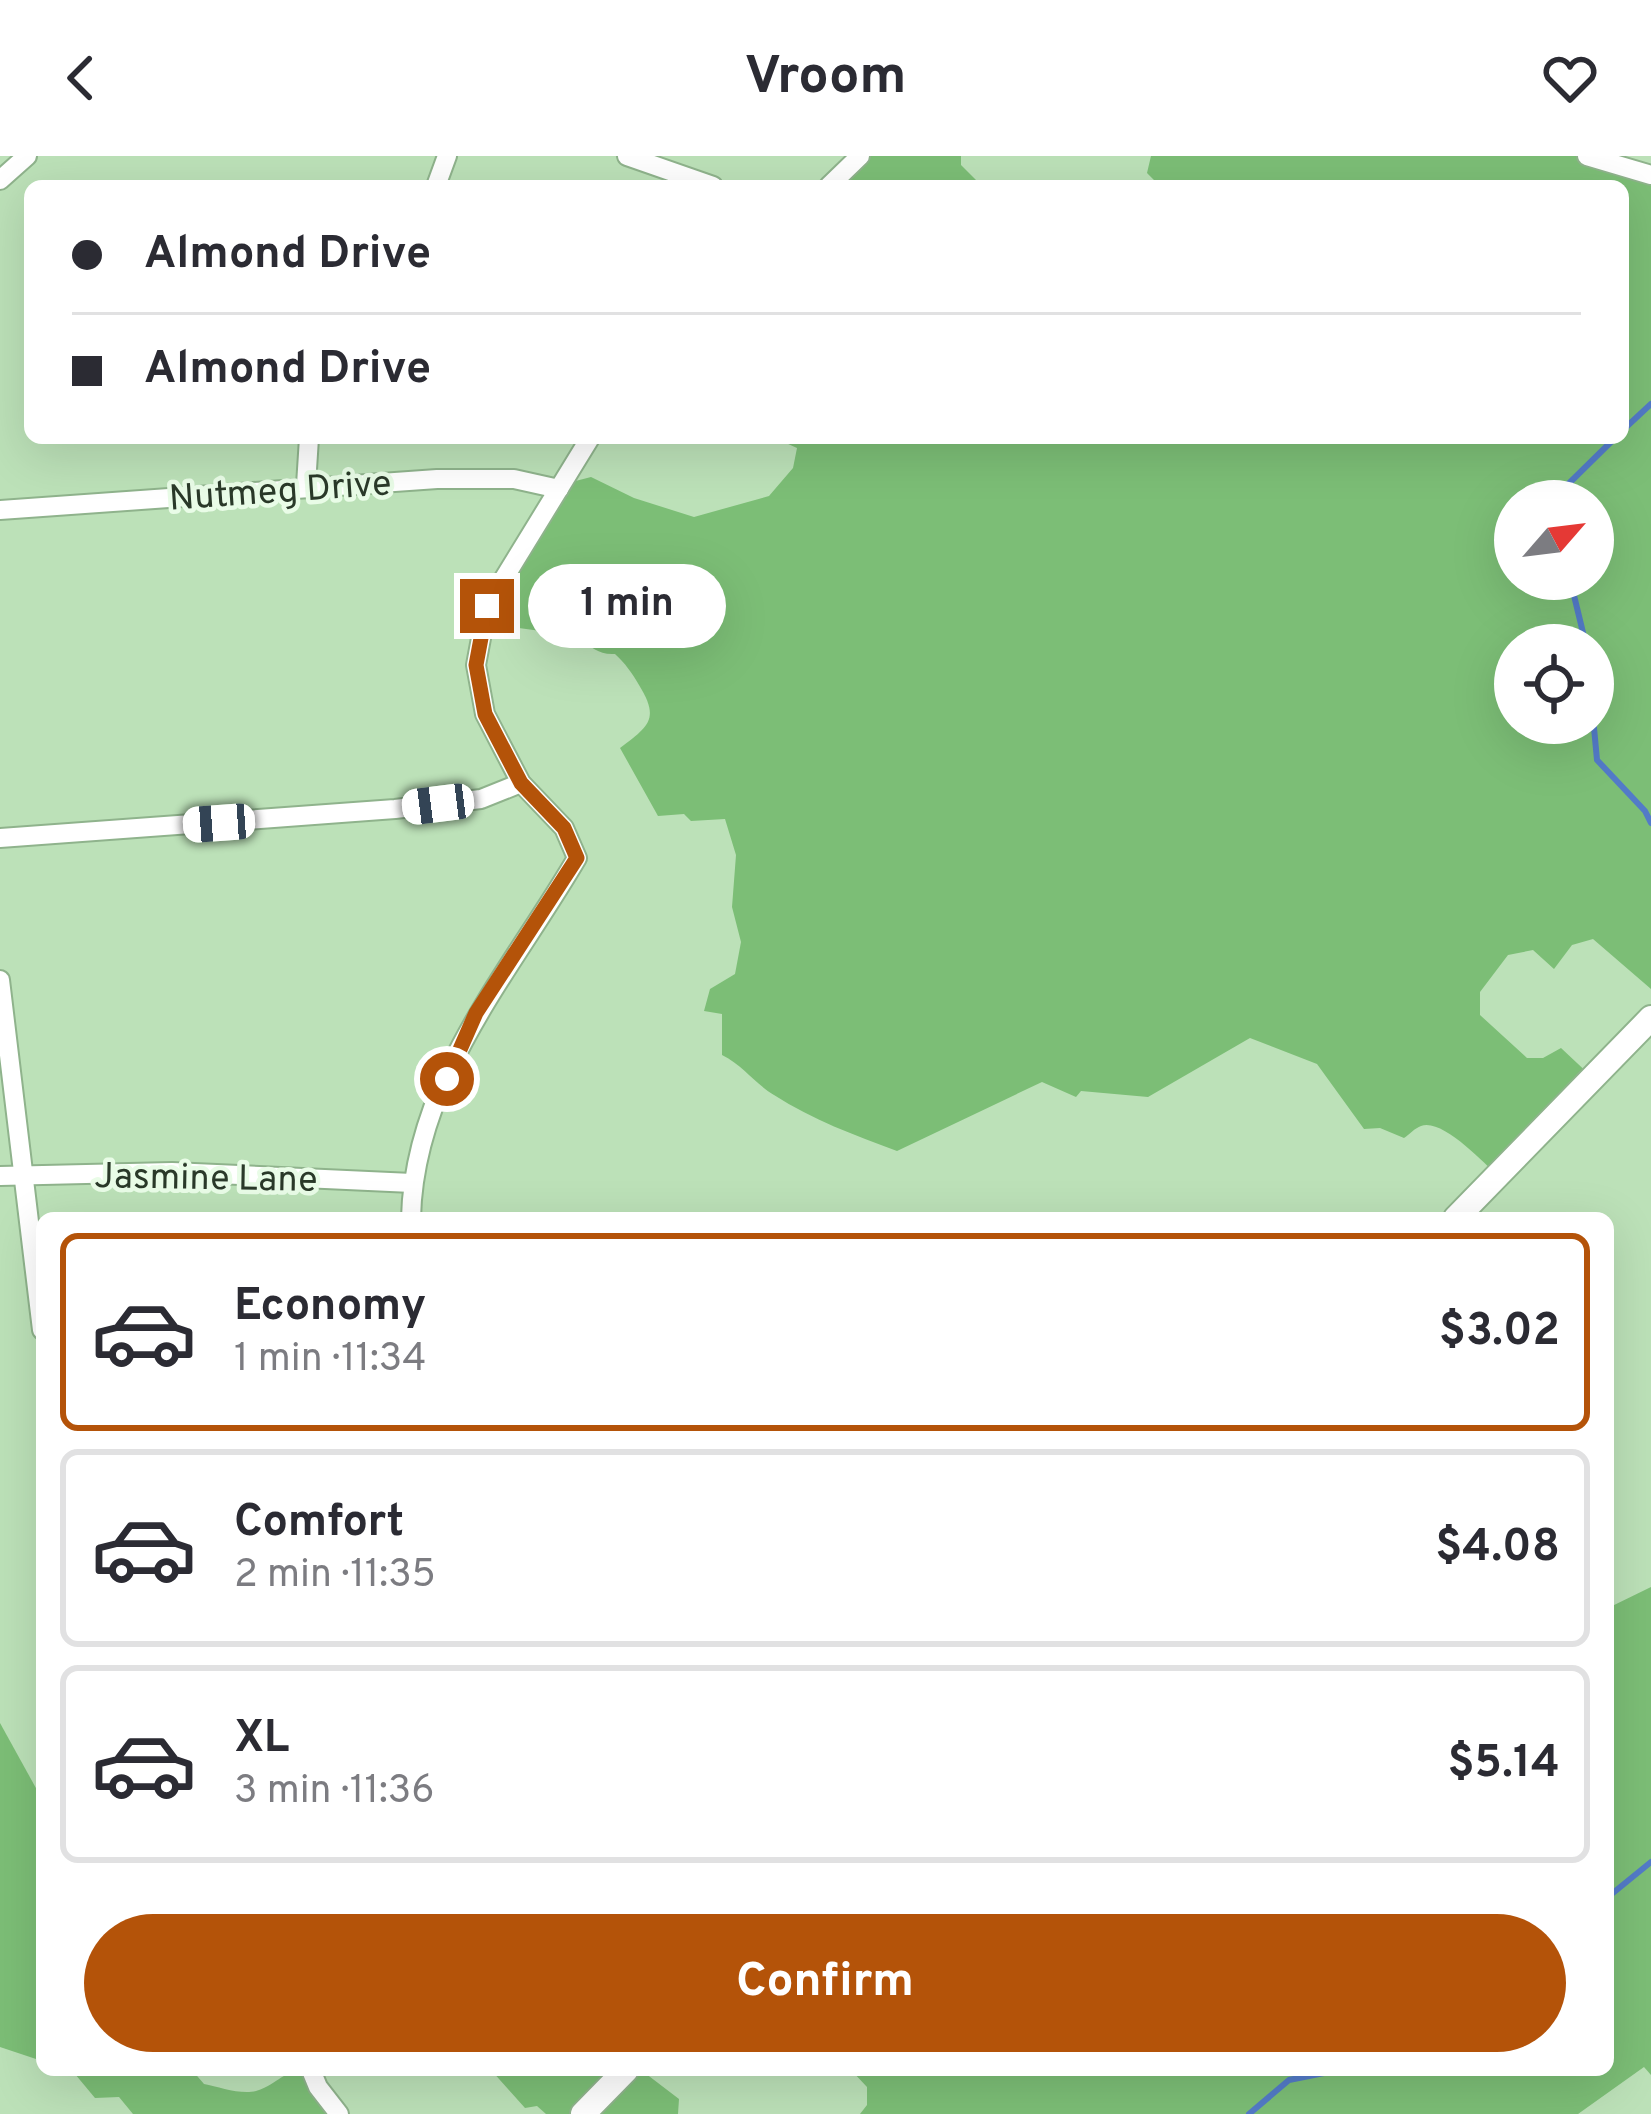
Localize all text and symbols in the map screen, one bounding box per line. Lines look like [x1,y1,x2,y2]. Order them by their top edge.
text: Vroom [744,44,907,113]
icon: back [48,45,114,111]
icon: heart [1537,45,1603,111]
text: Almond Drive [144,227,431,284]
text: Almond Drive [144,342,431,399]
street label: Nutmeg Drive [167,462,393,524]
north arrow [1494,480,1614,600]
map controls [1494,480,1614,744]
callout: 1 min [529,564,727,648]
route end [460,579,514,633]
text: 1 min [580,581,674,630]
button: locate [1494,624,1614,744]
car [400,782,476,826]
car [182,803,256,843]
route start [420,1052,474,1106]
street label: Jasmine Lane [94,1155,318,1205]
icon: car [90,1278,198,1386]
text: Economy [234,1279,426,1336]
text: $3.02 [1439,1304,1560,1361]
text: 1 min · 11:34 [234,1336,427,1385]
icon: car [90,1494,198,1602]
text: Comfort [234,1495,404,1552]
text: $4.08 [1435,1520,1560,1577]
text: 2 min · 11:35 [234,1552,436,1601]
icon: car [90,1710,198,1818]
text: XL [234,1711,289,1768]
text: $5.14 [1447,1736,1560,1793]
text: 3 min · 11:36 [234,1768,435,1817]
button: Confirm [84,1914,1566,2052]

